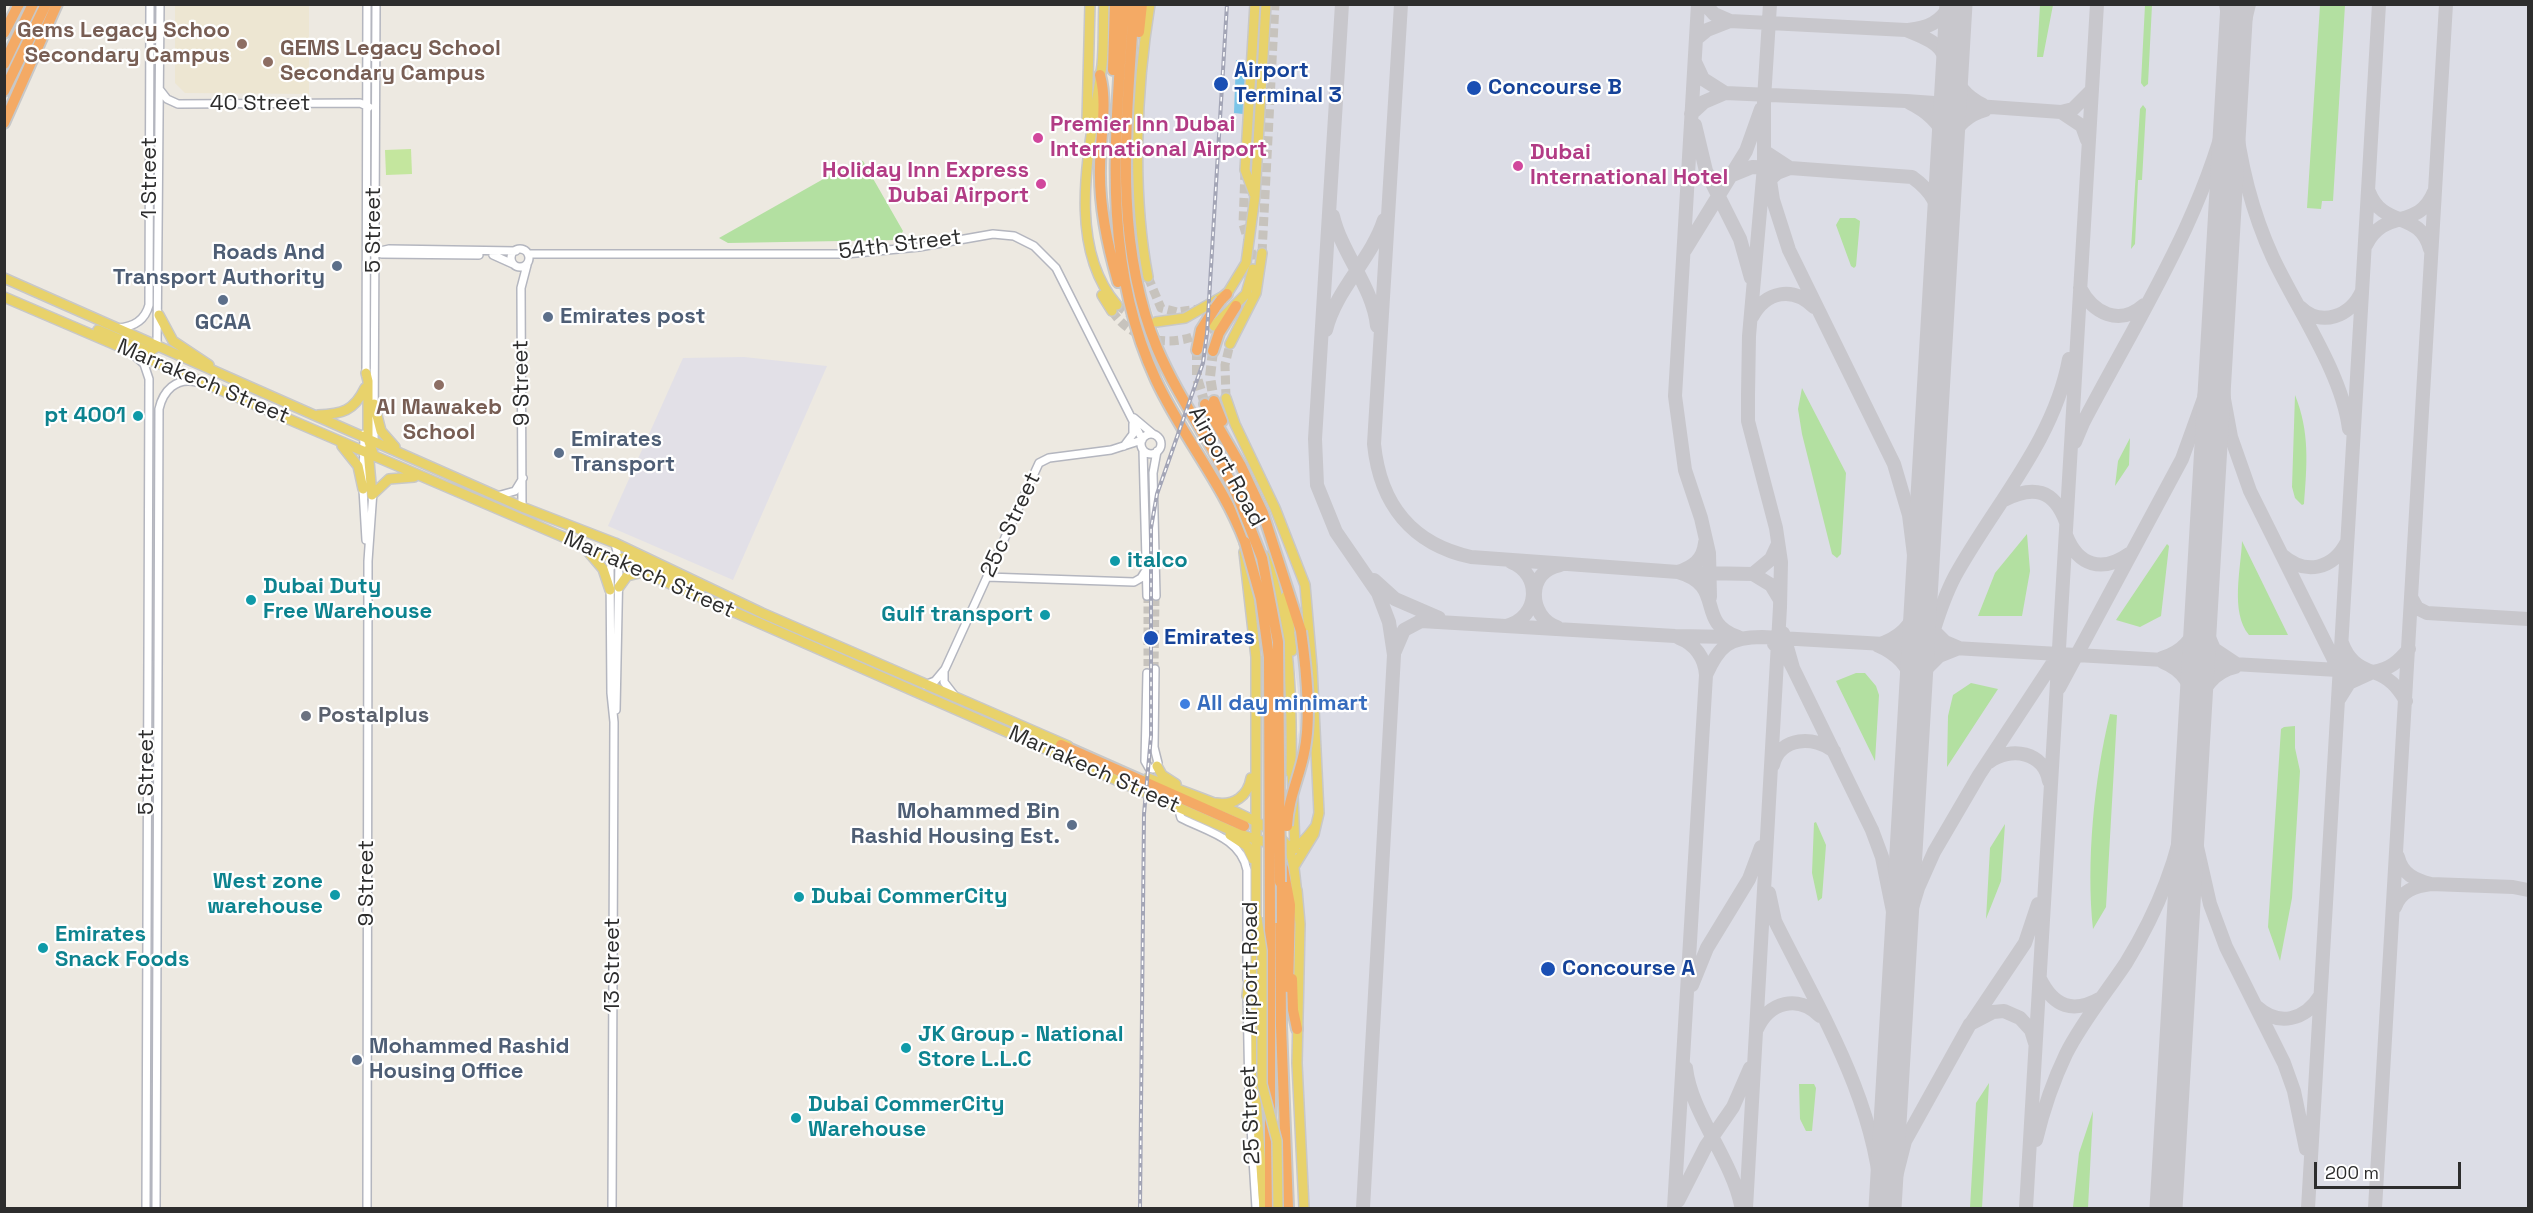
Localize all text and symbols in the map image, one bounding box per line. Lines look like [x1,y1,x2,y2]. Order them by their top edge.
place label: Gems Legacy Schoo Secondary Campus [17,18,230,70]
place label: GEMS Legacy School Secondary Campus [280,36,501,88]
marker: Gems Legacy Schoo Secondary Campus [235,37,249,51]
marker: GEMS Legacy School Secondary Campus [261,55,275,69]
place label: Airport Terminal 3 [1234,58,1342,110]
marker: Airport Terminal 3 [1212,75,1230,93]
place label: Concourse B [1488,75,1622,101]
marker: Concourse B [1465,79,1483,97]
street label: 40 Street [210,91,310,117]
place label: Premier Inn Dubai International Airport [1050,112,1267,164]
marker: Premier Inn Dubai International Airport [1031,131,1045,145]
street label: 1 Street [137,137,163,219]
place label: Dubai International Hotel [1530,140,1728,192]
place label: Holiday Inn Express Dubai Airport [822,158,1029,210]
marker: Dubai International Hotel [1511,159,1525,173]
marker: Holiday Inn Express Dubai Airport [1034,177,1048,191]
street label: 5 Street [361,187,387,273]
street label: 54th Street [837,224,963,266]
place label: Roads And Transport Authority [113,240,325,292]
marker: Roads And Transport Authority [330,259,344,273]
marker: GCAA [216,293,230,307]
place label: Emirates post [560,304,705,330]
place label: GCAA [195,310,251,336]
marker: Emirates post [541,310,555,324]
street label: Marrakech Street [113,334,293,430]
street label: 9 Street [508,340,536,426]
marker: Al Mawakeb School [432,378,446,392]
place label: Al Mawakeb School [376,395,502,446]
street label: Airport Road [1182,402,1270,532]
place label: pt 4001 [44,403,126,429]
marker: pt 4001 [131,409,145,423]
place label: Emirates Transport [571,427,675,478]
marker: Emirates Transport [552,446,566,460]
street label: 25c Street [975,468,1047,582]
street label: Marrakech Street [559,525,739,625]
place label: italco [1127,548,1188,574]
marker: italco [1108,554,1122,568]
place label: Dubai Duty Free Warehouse [263,574,432,626]
marker: Dubai Duty Free Warehouse [244,593,258,607]
place label: Gulf transport [881,602,1033,628]
marker: Gulf transport [1038,608,1052,622]
place label: Emirates [1164,625,1255,651]
marker: Emirates [1142,629,1160,647]
place label: All day minimart [1197,691,1368,717]
marker: All day minimart [1178,697,1192,711]
place label: Postalplus [318,703,429,729]
marker: Postalplus [299,709,313,723]
street label: Marrakech Street [1004,720,1184,820]
street label: 5 Street [134,729,160,815]
place label: Mohammed Bin Rashid Housing Est. [851,799,1060,850]
marker: Mohammed Bin Rashid Housing Est. [1065,818,1079,832]
street label: 9 Street [354,840,380,926]
place label: West zone warehouse [207,869,323,920]
place label: Dubai CommerCity [811,884,1008,910]
marker: West zone warehouse [328,888,342,902]
marker: Dubai CommerCity [792,890,806,904]
street label: Airport Road [1238,901,1264,1035]
street label: 13 Street [600,917,626,1013]
place label: Emirates Snack Foods [55,922,189,974]
marker: Emirates Snack Foods [36,941,50,955]
place label: Concourse A [1562,956,1695,982]
marker: Concourse A [1539,960,1557,978]
place label: JK Group - National Store L.L.C [918,1022,1124,1074]
place label: Mohammed Rashid Housing Office [369,1034,570,1086]
marker: JK Group - National Store L.L.C [899,1041,913,1055]
marker: Mohammed Rashid Housing Office [350,1053,364,1067]
street label: 25 Street [1235,1065,1267,1165]
place label: Dubai CommerCity Warehouse [808,1092,1005,1144]
marker: Dubai CommerCity Warehouse [789,1111,803,1125]
scale bar [2317,1150,2464,1188]
text: 200 m [2325,1161,2379,1184]

